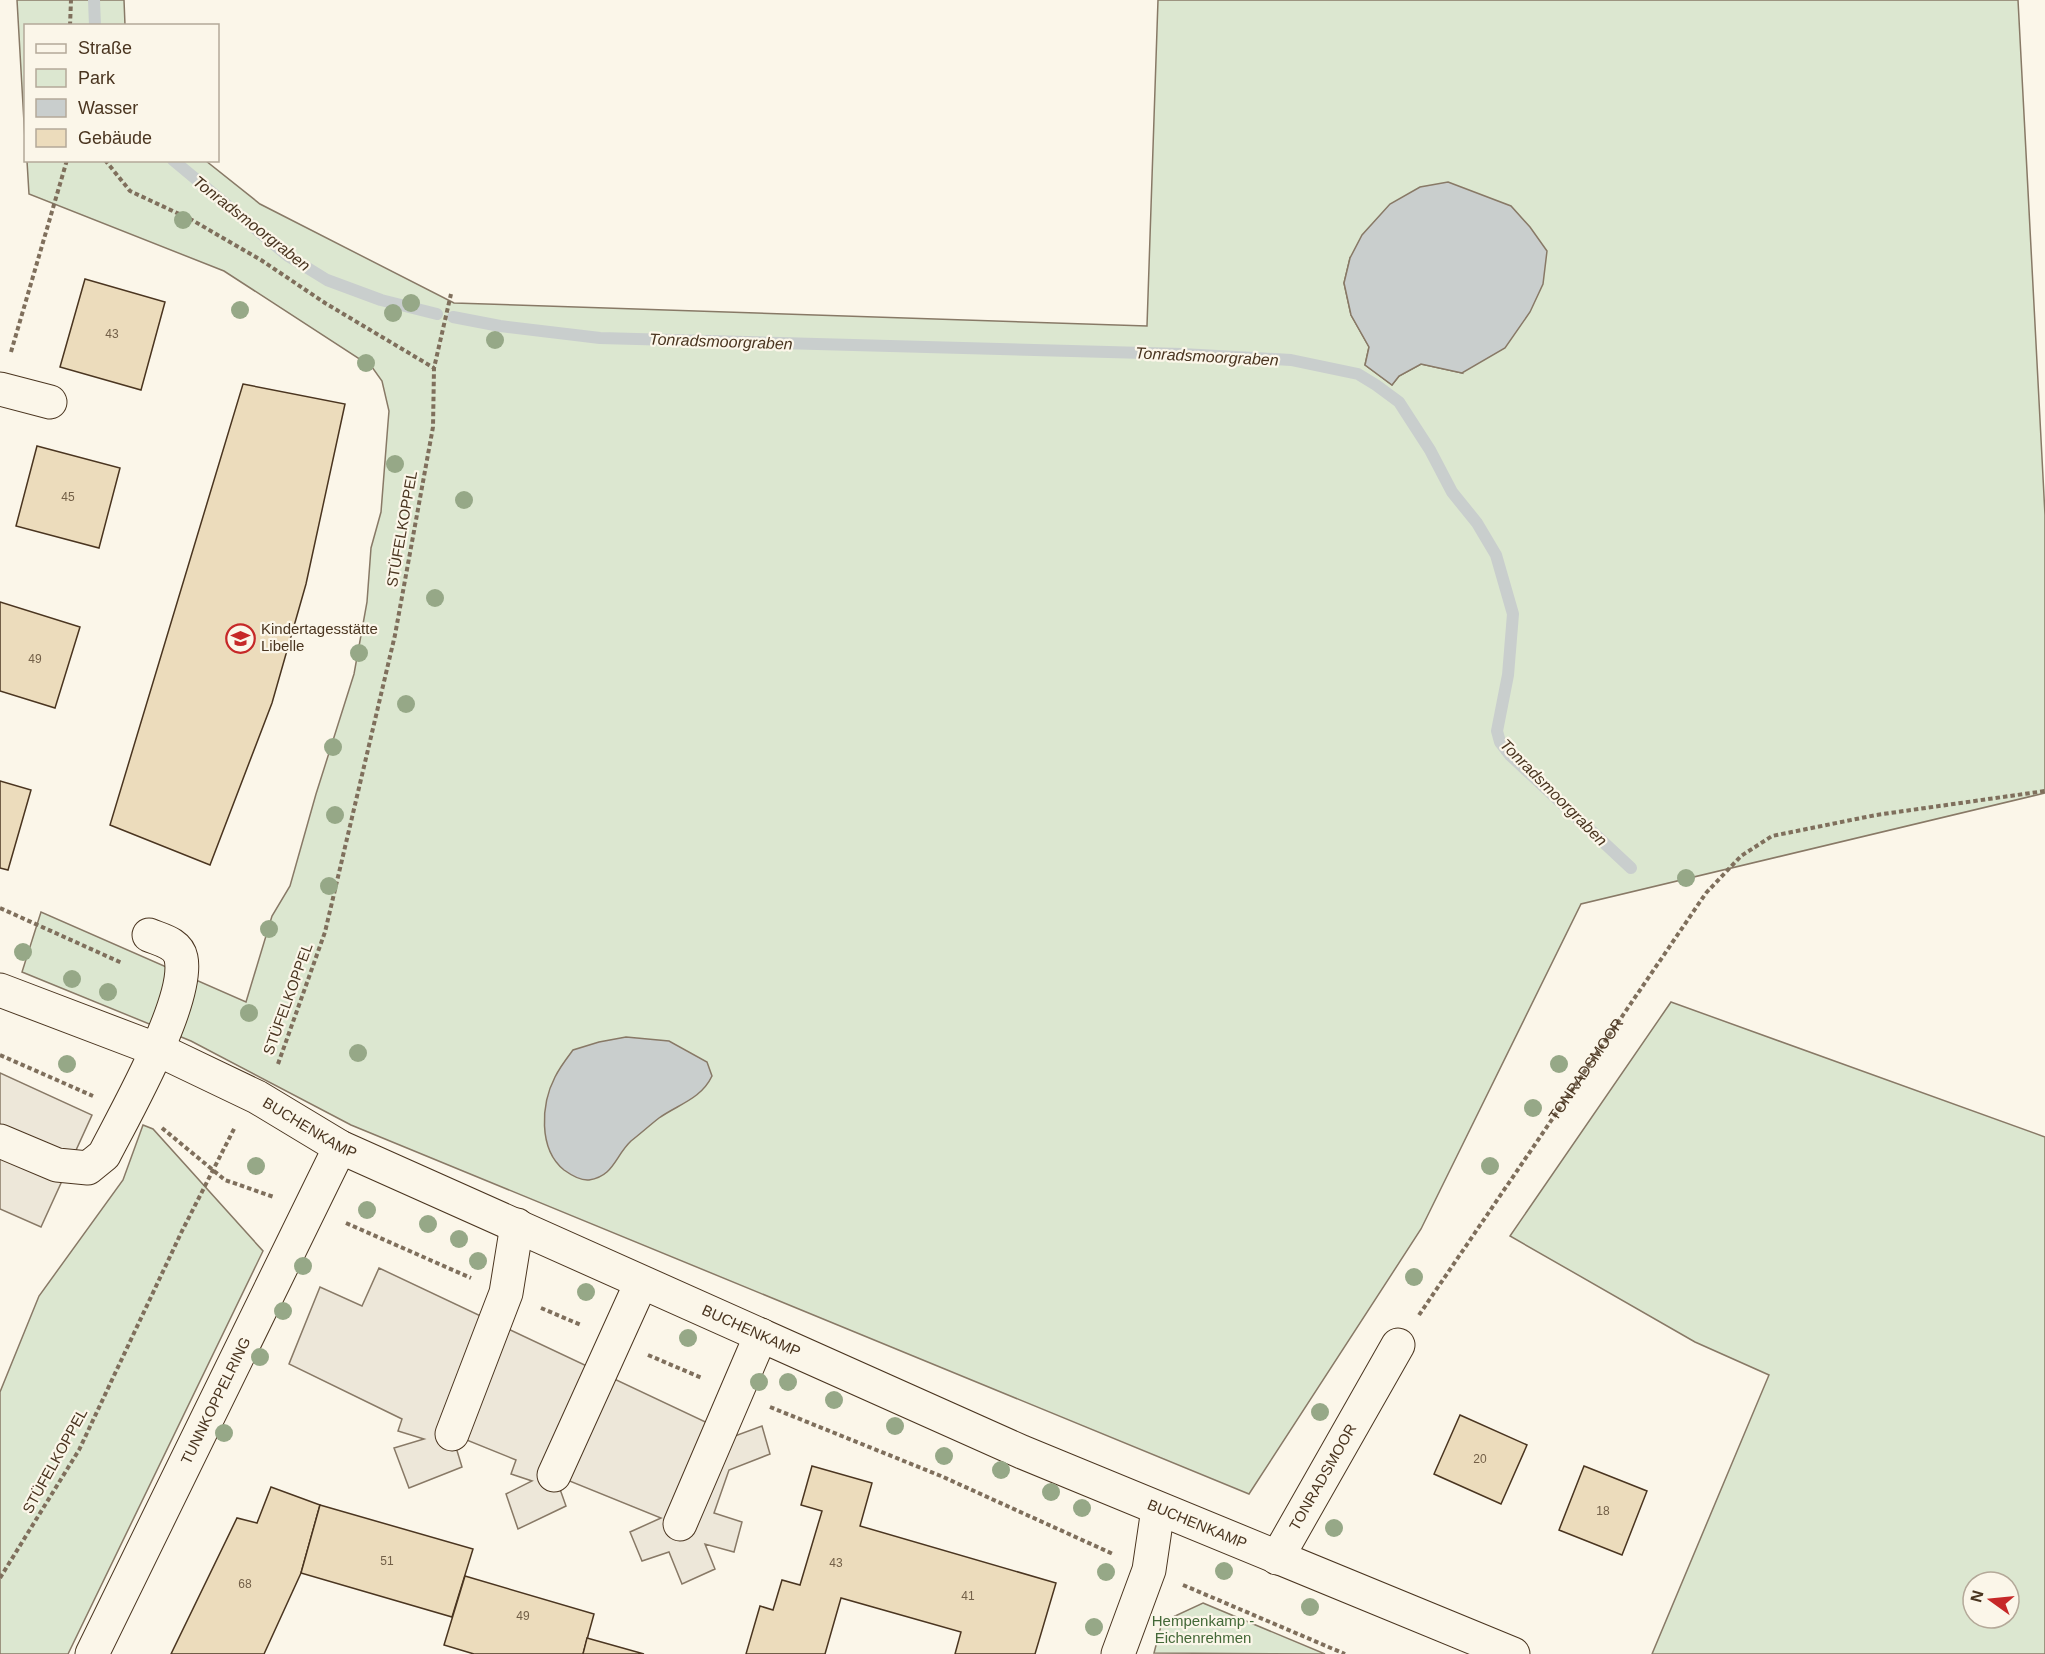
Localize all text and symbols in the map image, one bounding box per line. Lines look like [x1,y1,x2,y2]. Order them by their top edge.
legend [24,24,219,162]
text: Straße [78,38,132,58]
text: Park [78,68,116,88]
text: Wasser [78,98,138,118]
text: Gebäude [78,128,152,148]
water label: Tonradsmoorgraben [190,173,314,274]
house number: 43 [105,327,119,341]
water label: Tonradsmoorgraben [649,331,793,353]
water label: Tonradsmoorgraben [1135,344,1279,369]
street label: STÜFELKOPPEL [383,470,420,588]
house number: 45 [61,490,75,504]
place label: Kindertagesstätte Libelle [261,620,378,654]
school or university icon: Kindertagesstätte Libelle [224,622,256,654]
house number: 49 [28,652,42,666]
water label: Tonradsmoorgraben [1497,736,1610,849]
street label: STÜFELKOPPEL [259,941,316,1057]
street label: TONRADSMOOR [1545,1015,1626,1123]
street label: BUCHENKAMP [260,1094,360,1161]
street label: BUCHENKAMP [700,1301,803,1360]
street label: TUNNKOPPELRING [177,1334,254,1467]
street label: STÜFELKOPPEL [19,1405,90,1516]
street label: TONRADSMOOR [1286,1420,1360,1533]
house number: 20 [1473,1452,1487,1466]
street label: BUCHENKAMP [1145,1496,1250,1552]
house number: 18 [1596,1504,1610,1518]
house number: 51 [380,1554,394,1568]
house number: 43 [829,1556,843,1570]
north arrow [1961,1570,2021,1630]
house number: 68 [238,1577,252,1591]
text: N [1967,1588,1987,1604]
house number: 41 [961,1589,975,1603]
house number: 49 [516,1609,530,1623]
park label: Hempenkamp - Eichenrehmen [1152,1612,1254,1646]

